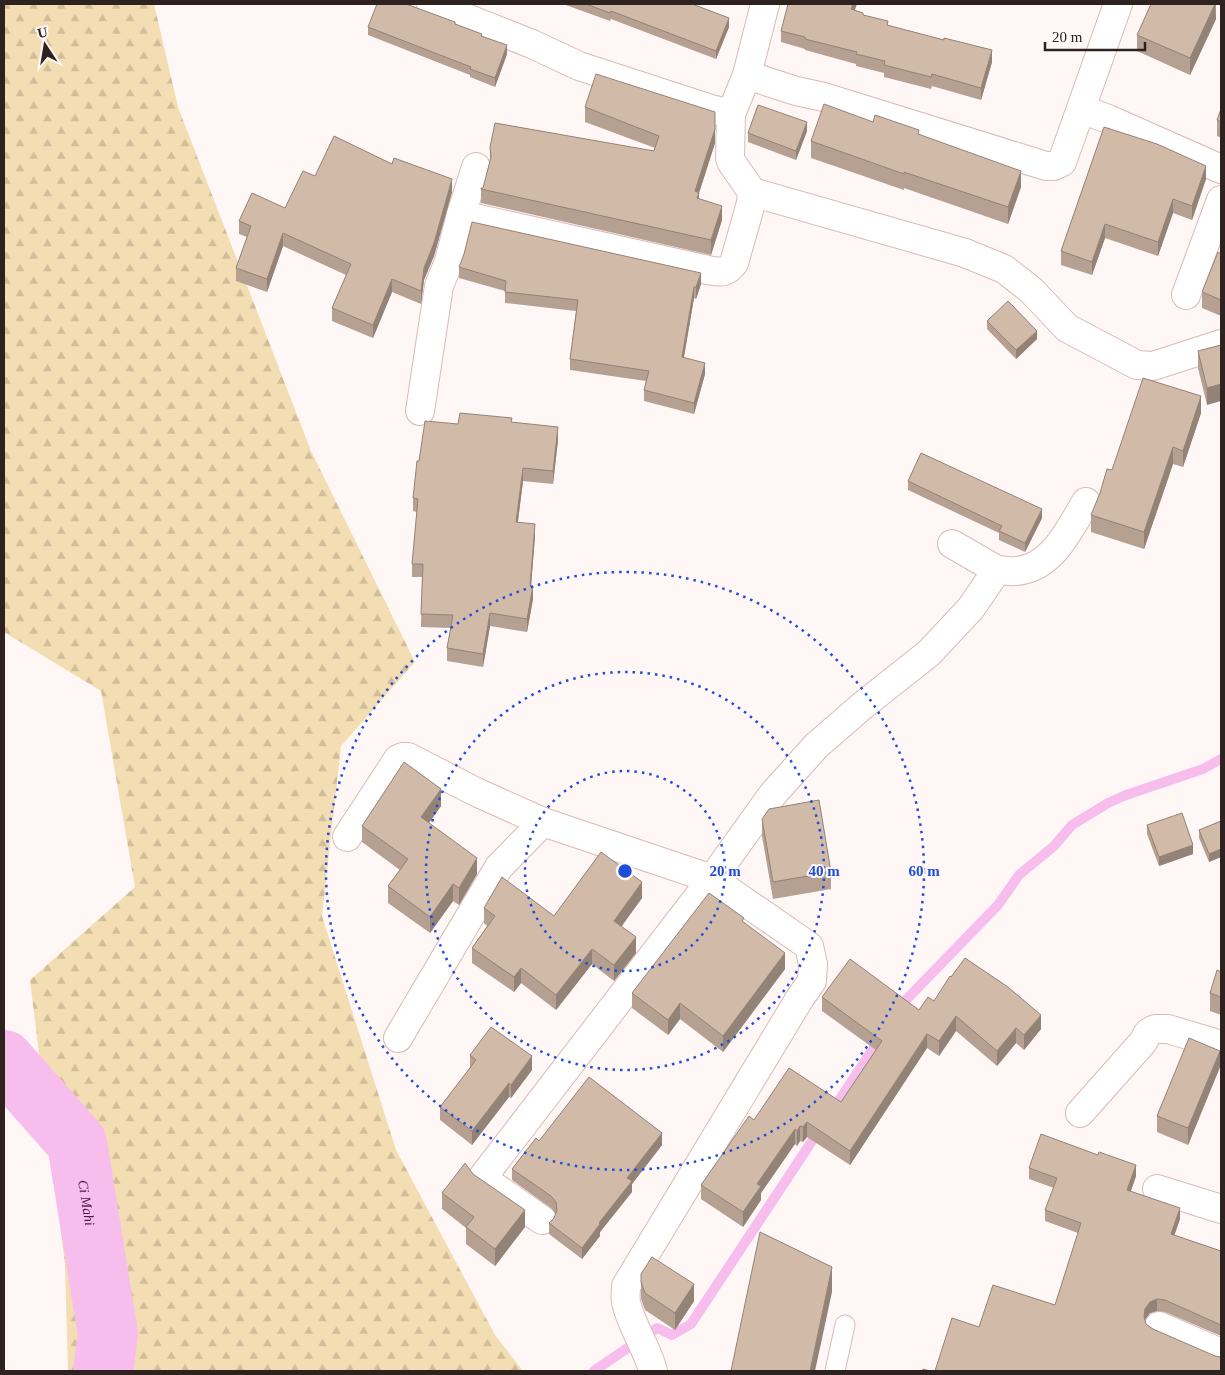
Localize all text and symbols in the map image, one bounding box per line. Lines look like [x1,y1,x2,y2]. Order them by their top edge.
north arrow [20,20,70,70]
scale bar [1045,20,1145,52]
text: U [36,24,49,41]
text: 20 m [1052,29,1083,45]
centre of rings [616,862,634,880]
text: 20 m [709,863,741,879]
text: 40 m [808,863,840,879]
text: 60 m [908,863,940,879]
water label: Ci Mahi [76,1179,98,1227]

